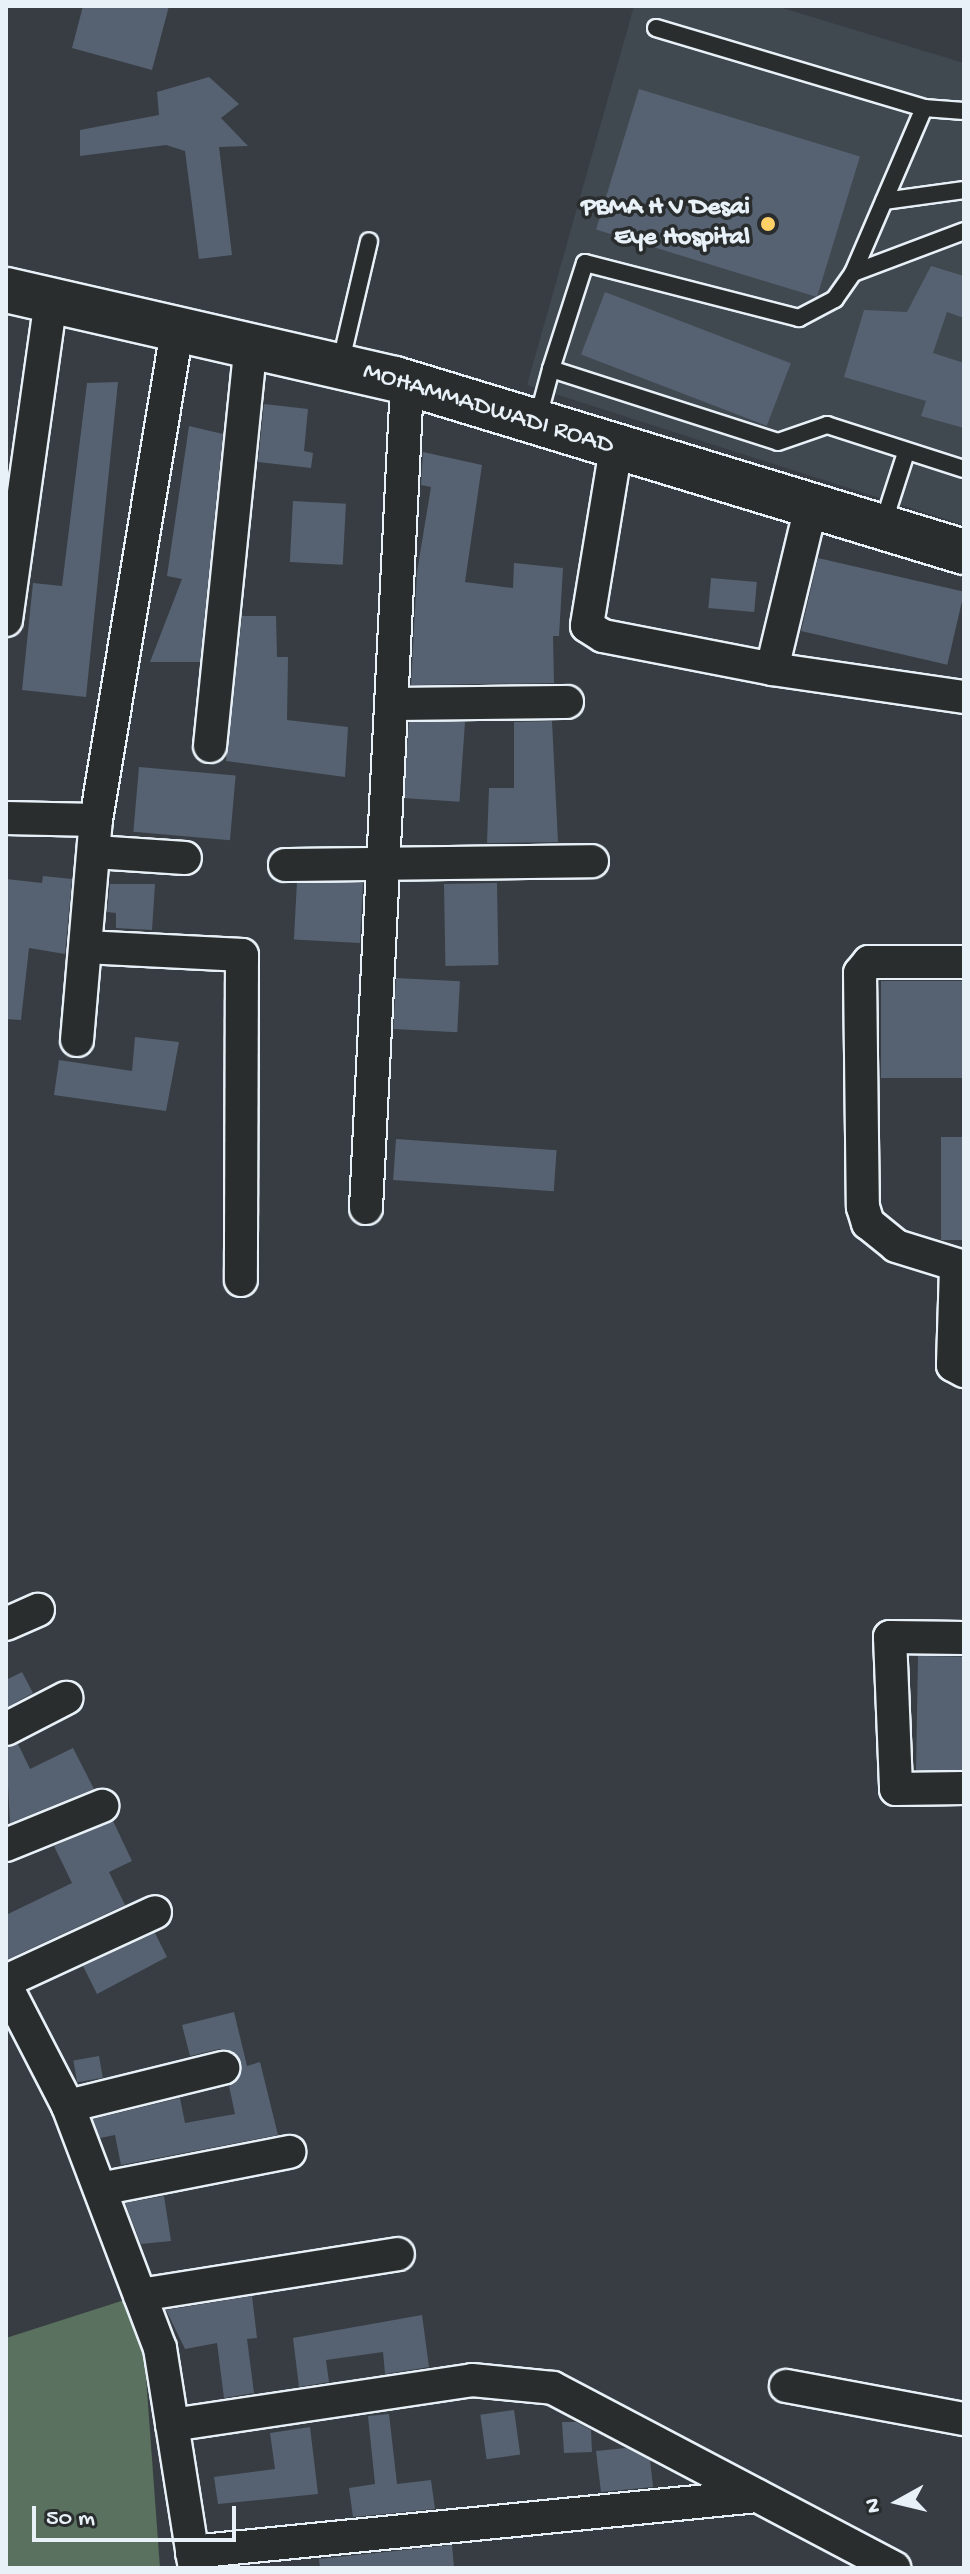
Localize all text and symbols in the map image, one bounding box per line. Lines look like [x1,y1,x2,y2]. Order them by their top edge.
place label: PBMA H V Desai Eye Hospital [581,193,750,254]
marker: PBMA H V Desai Eye Hospital [757,213,779,235]
street label: MOHAMMADWADI ROAD [359,357,617,463]
north arrow [858,2462,938,2542]
scale bar [36,2490,240,2540]
text: N [860,2496,888,2514]
text: 50 m [46,2505,95,2534]

